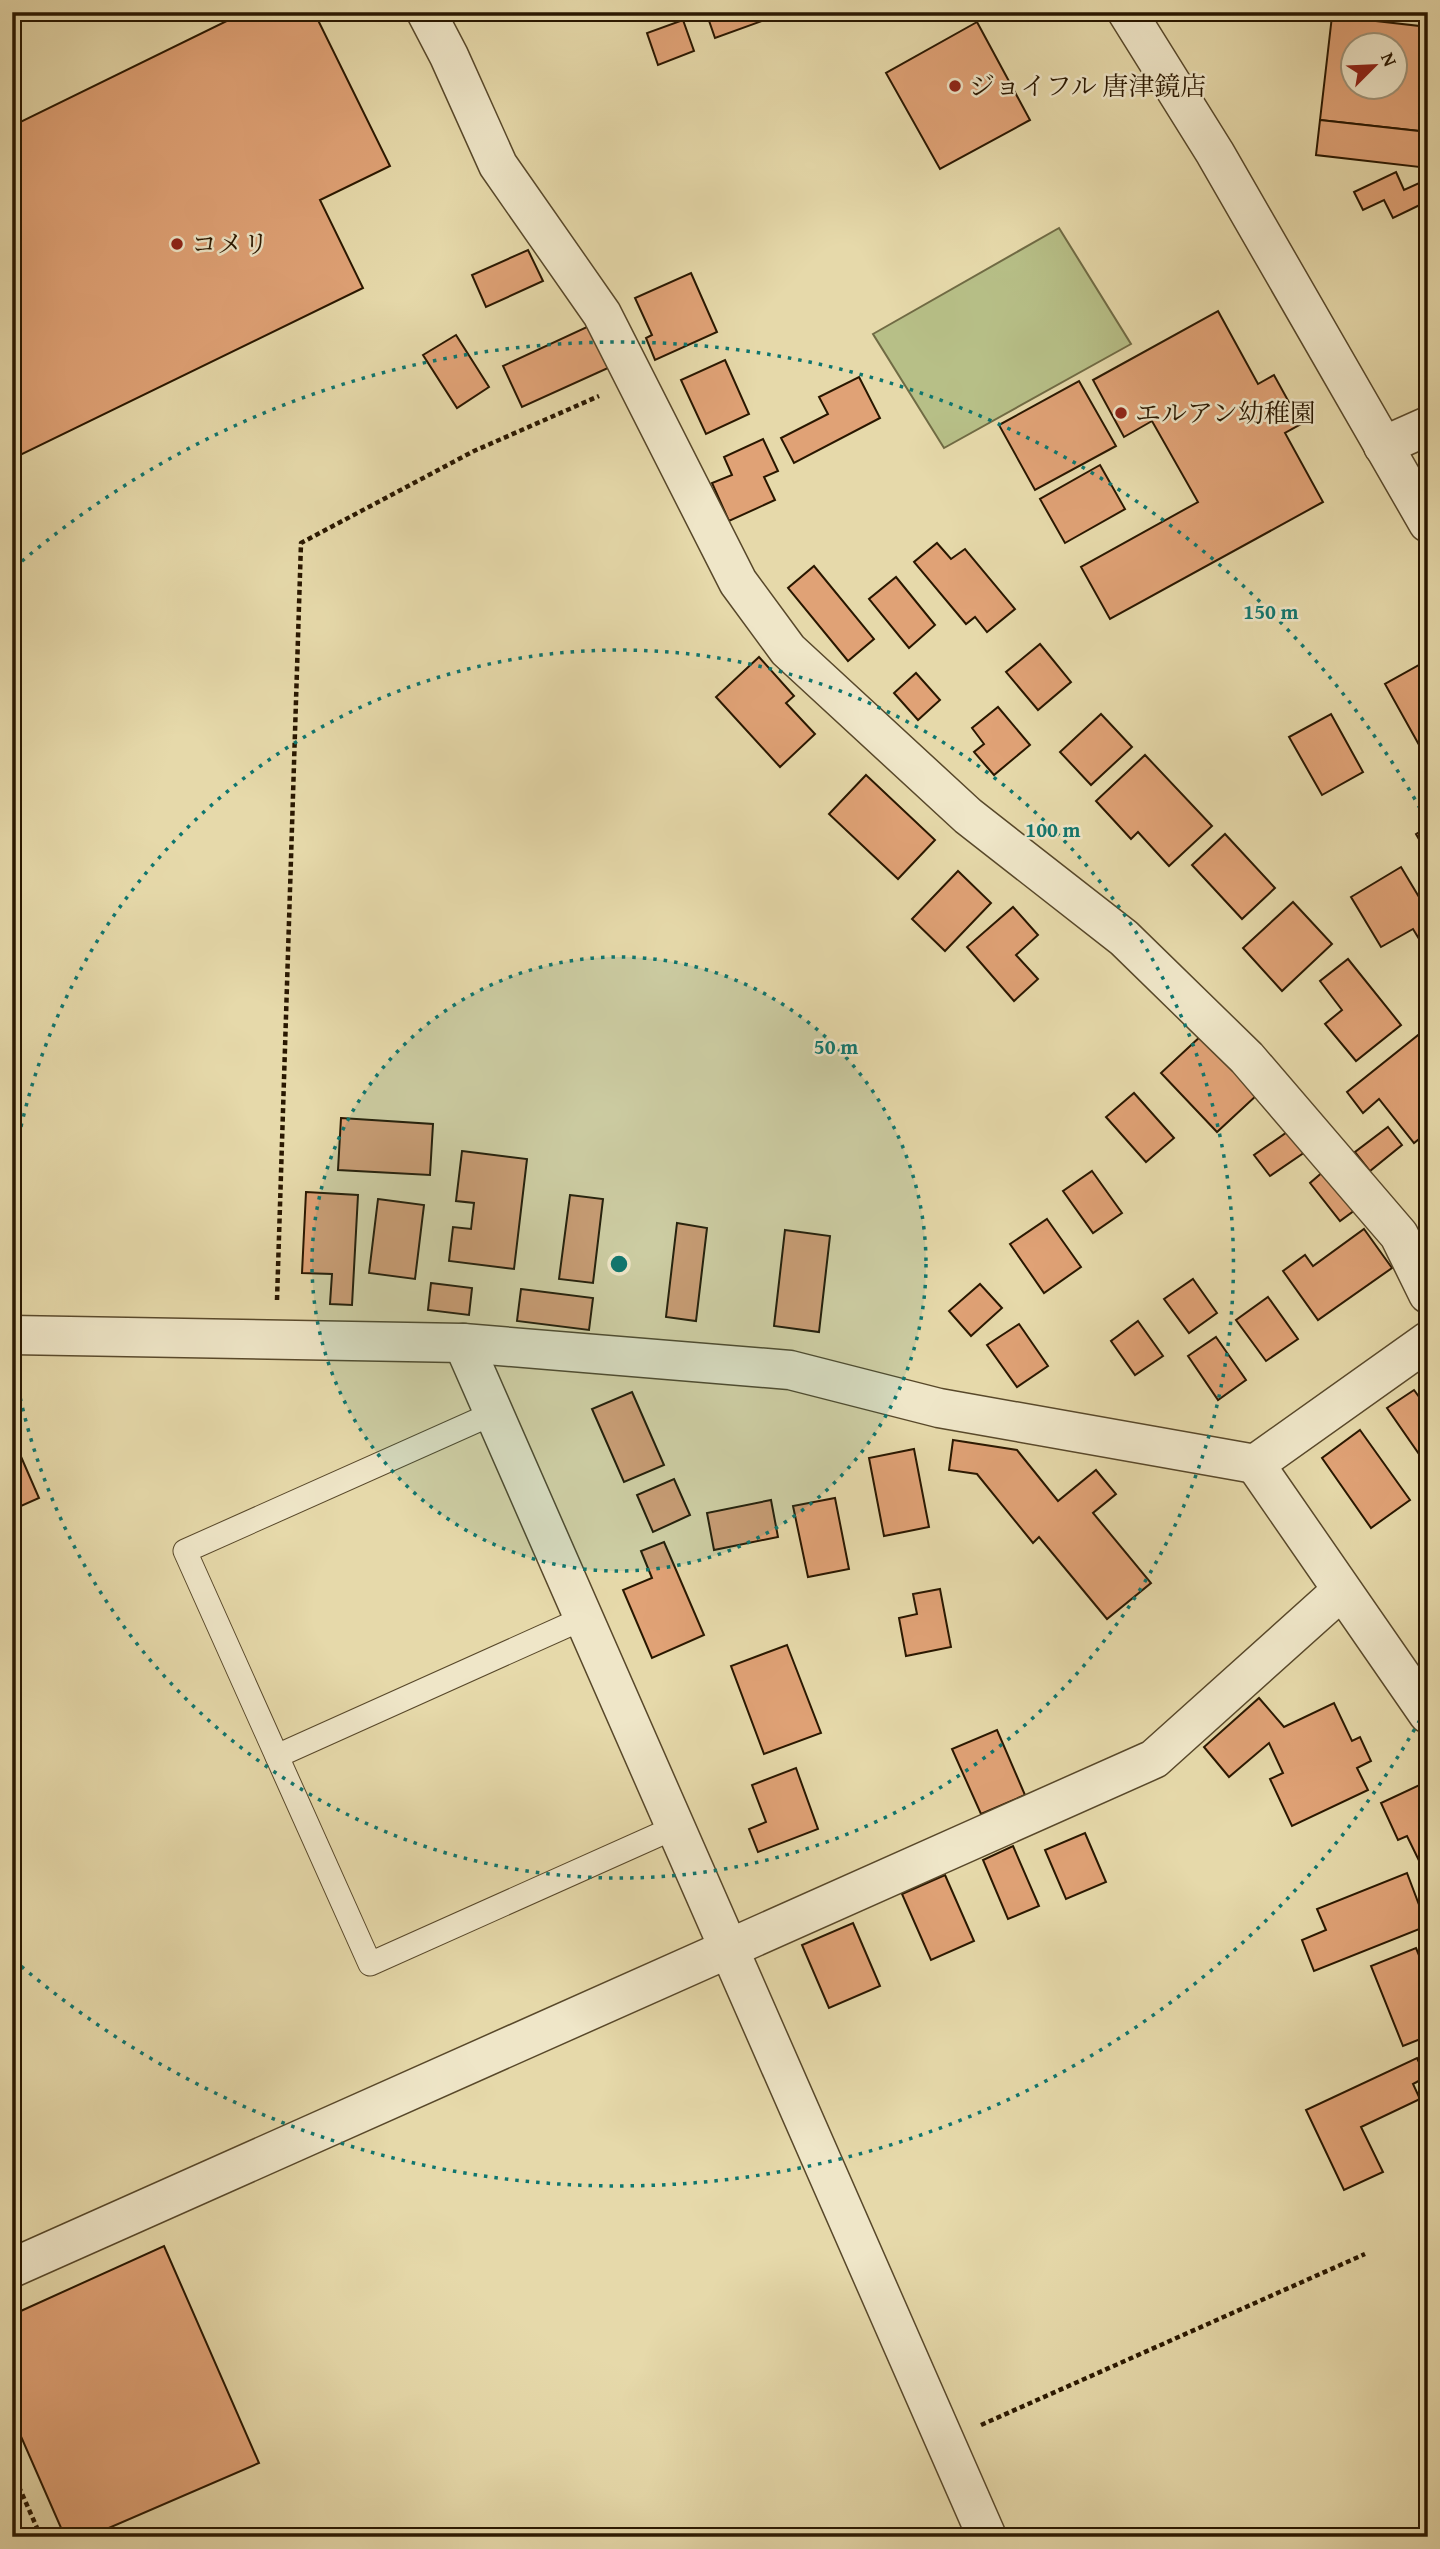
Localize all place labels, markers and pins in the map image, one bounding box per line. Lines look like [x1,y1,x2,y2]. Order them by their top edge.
place label: ジョイフル 唐津鏡店 [969,66,1206,105]
marker: ジョイフル 唐津鏡店 [947,78,963,94]
place label: コメリ [191,224,269,263]
marker: コメリ [169,236,185,252]
place label: エルアン幼稚園 [1135,393,1316,432]
marker: エルアン幼稚園 [1113,405,1129,421]
centre of rings [607,1252,631,1276]

